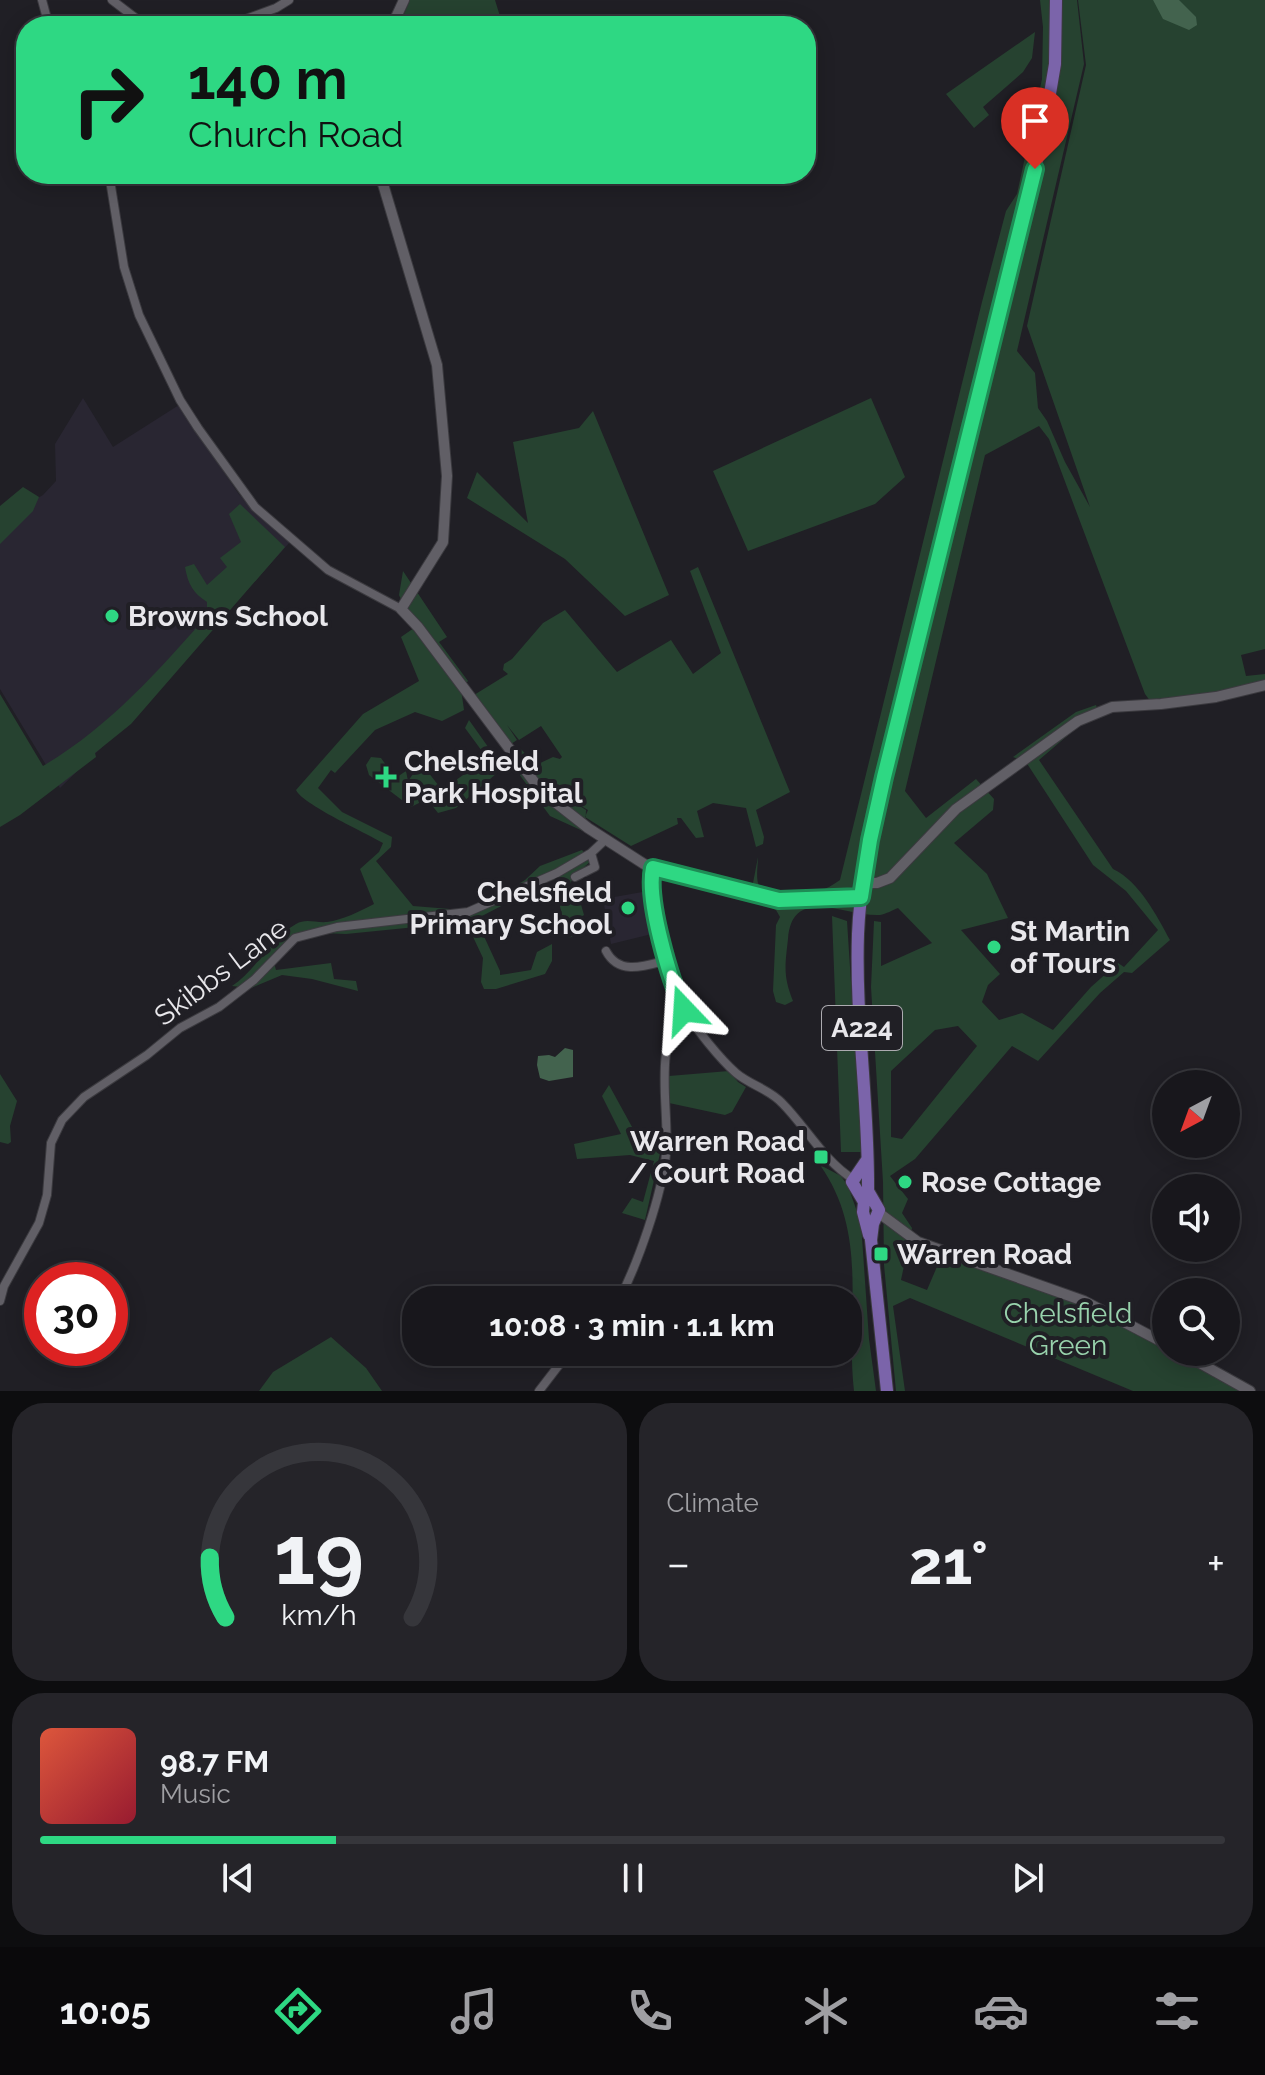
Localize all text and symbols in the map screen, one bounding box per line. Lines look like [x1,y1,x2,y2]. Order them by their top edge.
text: 140 m [188,46,348,112]
icon: right [56,48,160,152]
pin [1001,87,1069,169]
icon: arrive [1013,99,1057,143]
text: Church Road [188,113,403,155]
place label: Browns School [128,600,328,633]
marker: Browns School [103,607,121,625]
place label: Chelsfield Park Hospital [404,745,583,810]
marker: Chelsfield Park Hospital [375,766,397,788]
place label: Chelsfield Primary School [410,876,612,941]
marker: Chelsfield Primary School [619,899,637,917]
street label: Skibbs Lane [148,911,294,1033]
place label: St Martin of Tours [1010,915,1130,980]
marker: St Martin of Tours [985,938,1003,956]
position arrow [642,968,726,1052]
road number: A224 [822,1006,902,1050]
north arrow [1152,1070,1240,1158]
map controls [1152,1070,1240,1366]
place label: Warren Road / Court Road [628,1125,805,1190]
marker: Warren Road / Court Road [812,1148,830,1166]
place label: Rose Cottage [921,1166,1102,1199]
marker: Rose Cottage [896,1173,914,1191]
button: sound [1152,1174,1240,1262]
place label: Warren Road [897,1238,1072,1271]
marker: Warren Road [872,1245,890,1263]
speed limit sign: 30 [24,1262,128,1366]
button: search [1152,1278,1240,1366]
park label: Chelsfield Green [1004,1297,1132,1362]
text: 10:08 · 3 min · 1.1 km [489,1308,775,1343]
text: Climate [667,1488,759,1518]
text: 19 [274,1506,364,1603]
text: 21° [909,1528,988,1598]
text: − [667,1538,690,1589]
text: + [1207,1538,1225,1589]
text: km/h [282,1598,357,1632]
text: 98.7 FM [160,1744,269,1779]
text: Music [160,1779,231,1809]
icon: previous [216,1856,260,1900]
icon: pause [611,1856,655,1900]
icon: next [1006,1856,1050,1900]
icon: directions [270,1983,326,2039]
icon: music [446,1983,502,2039]
icon: phone [622,1983,678,2039]
icon: climate [798,1983,854,2039]
icon: car [973,1983,1029,2039]
icon: filters [1149,1983,1205,2039]
text: 10:05 [60,1990,151,2032]

